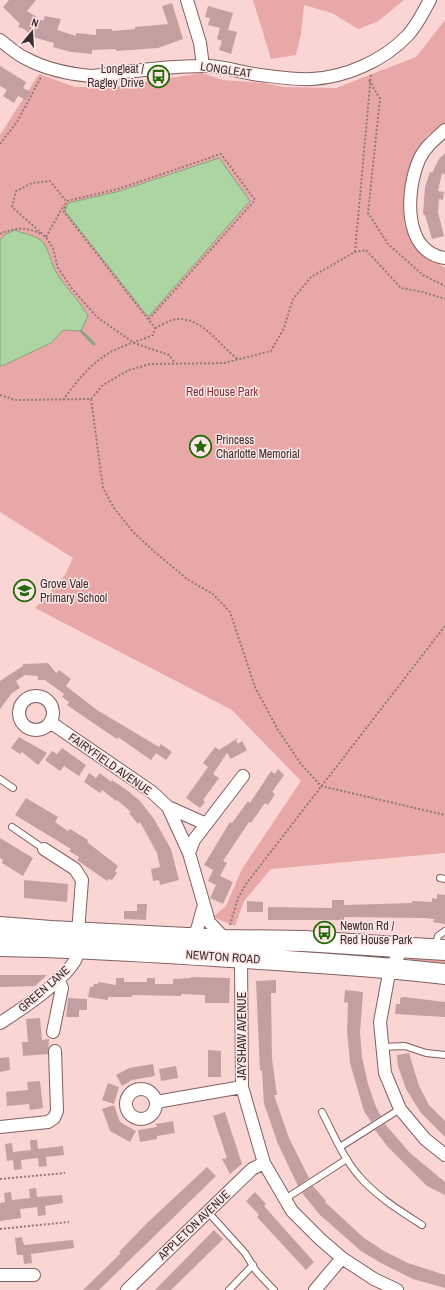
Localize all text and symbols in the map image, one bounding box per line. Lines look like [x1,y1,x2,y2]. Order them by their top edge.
north arrow [12,12,52,52]
text: N [30,15,40,30]
street label: LONGLEAT [199,58,253,82]
place label: Longleat / Ragley Drive [87,61,144,91]
bus stop icon: Longleat / Ragley Drive [146,63,172,89]
park label: Red House Park [186,384,258,400]
place label: Princess Charlotte Memorial [216,432,300,462]
place icon: Princess Charlotte Memorial [188,434,214,460]
place label: Grove Vale Primary School [40,576,107,606]
school or university icon: Grove Vale Primary School [12,578,38,604]
street label: FAIRYFIELD AVENUE [65,729,155,799]
place label: Newton Rd / Red House Park [340,918,412,948]
bus stop icon: Newton Rd / Red House Park [312,920,338,946]
street label: NEWTON ROAD [185,946,261,968]
street label: GREEN LANE [15,962,73,1016]
street label: JAYSHAW AVENUE [234,992,250,1080]
street label: APPLETON AVENUE [154,1186,233,1264]

